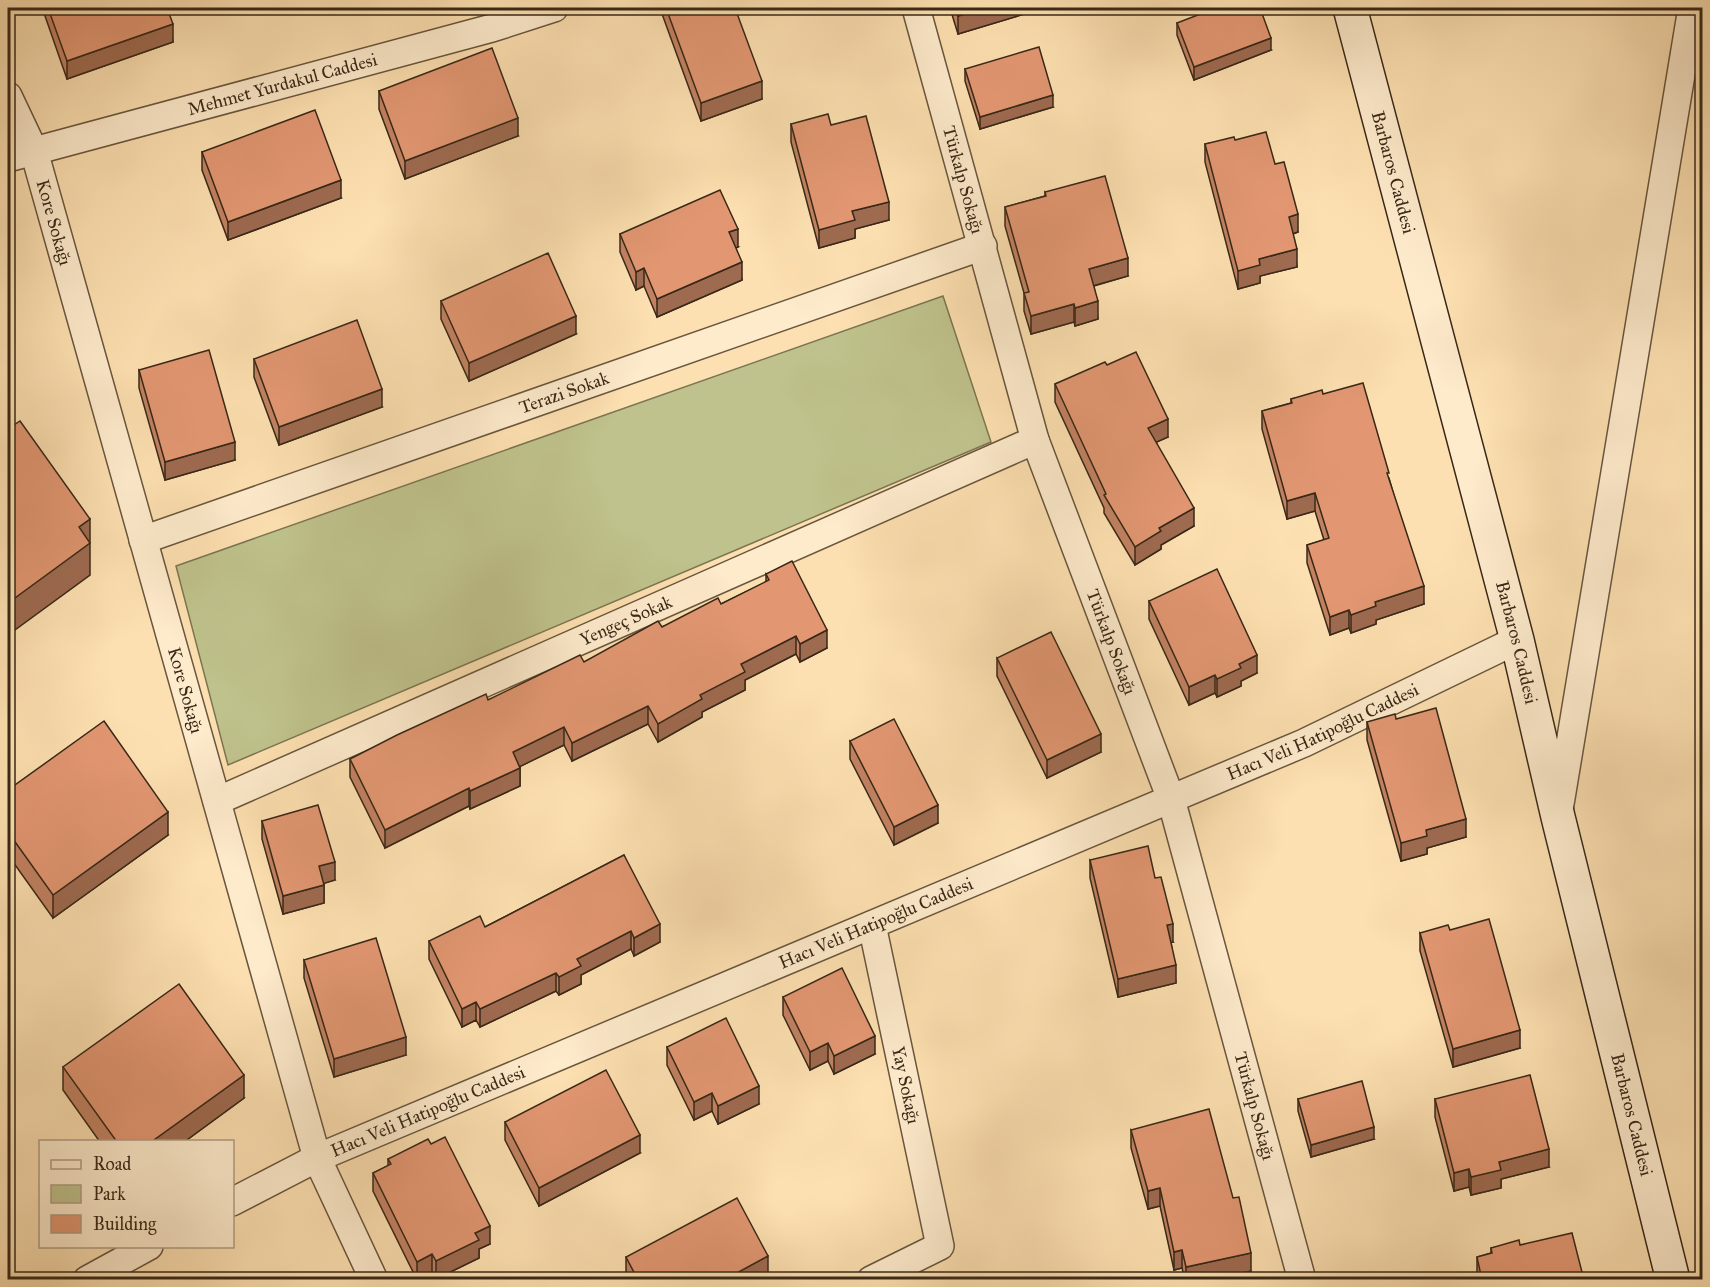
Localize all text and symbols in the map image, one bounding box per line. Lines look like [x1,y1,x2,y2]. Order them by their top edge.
street label: Mehmet Yurdakul Caddesi [185,48,380,120]
street label: Barbaros Caddesi [1367,109,1420,236]
street label: Türkalp Sokağı [938,123,989,236]
street label: Kore Sokağı [31,177,77,268]
street label: Terazi Sokak [516,367,612,419]
street label: Barbaros Caddesi [1491,579,1542,706]
street label: Türkalp Sokağı [1082,586,1141,698]
street label: Yengeç Sokak [576,590,676,651]
street label: Kore Sokağı [163,645,208,736]
street label: Hacı Veli Hatipoğlu Caddesi [1224,678,1422,785]
street label: Hacı Veli Hatipoğlu Caddesi [776,872,976,974]
street label: Yay Sokağı [886,1044,925,1126]
street label: Türkalp Sokağı [1229,1049,1280,1162]
street label: Barbaros Caddesi [1606,1051,1658,1178]
street label: Hacı Veli Hatipoğlu Caddesi [328,1061,528,1162]
legend [39,1140,234,1248]
text: Road [93,1153,131,1175]
text: Park [93,1183,126,1205]
text: Building [93,1213,157,1236]

